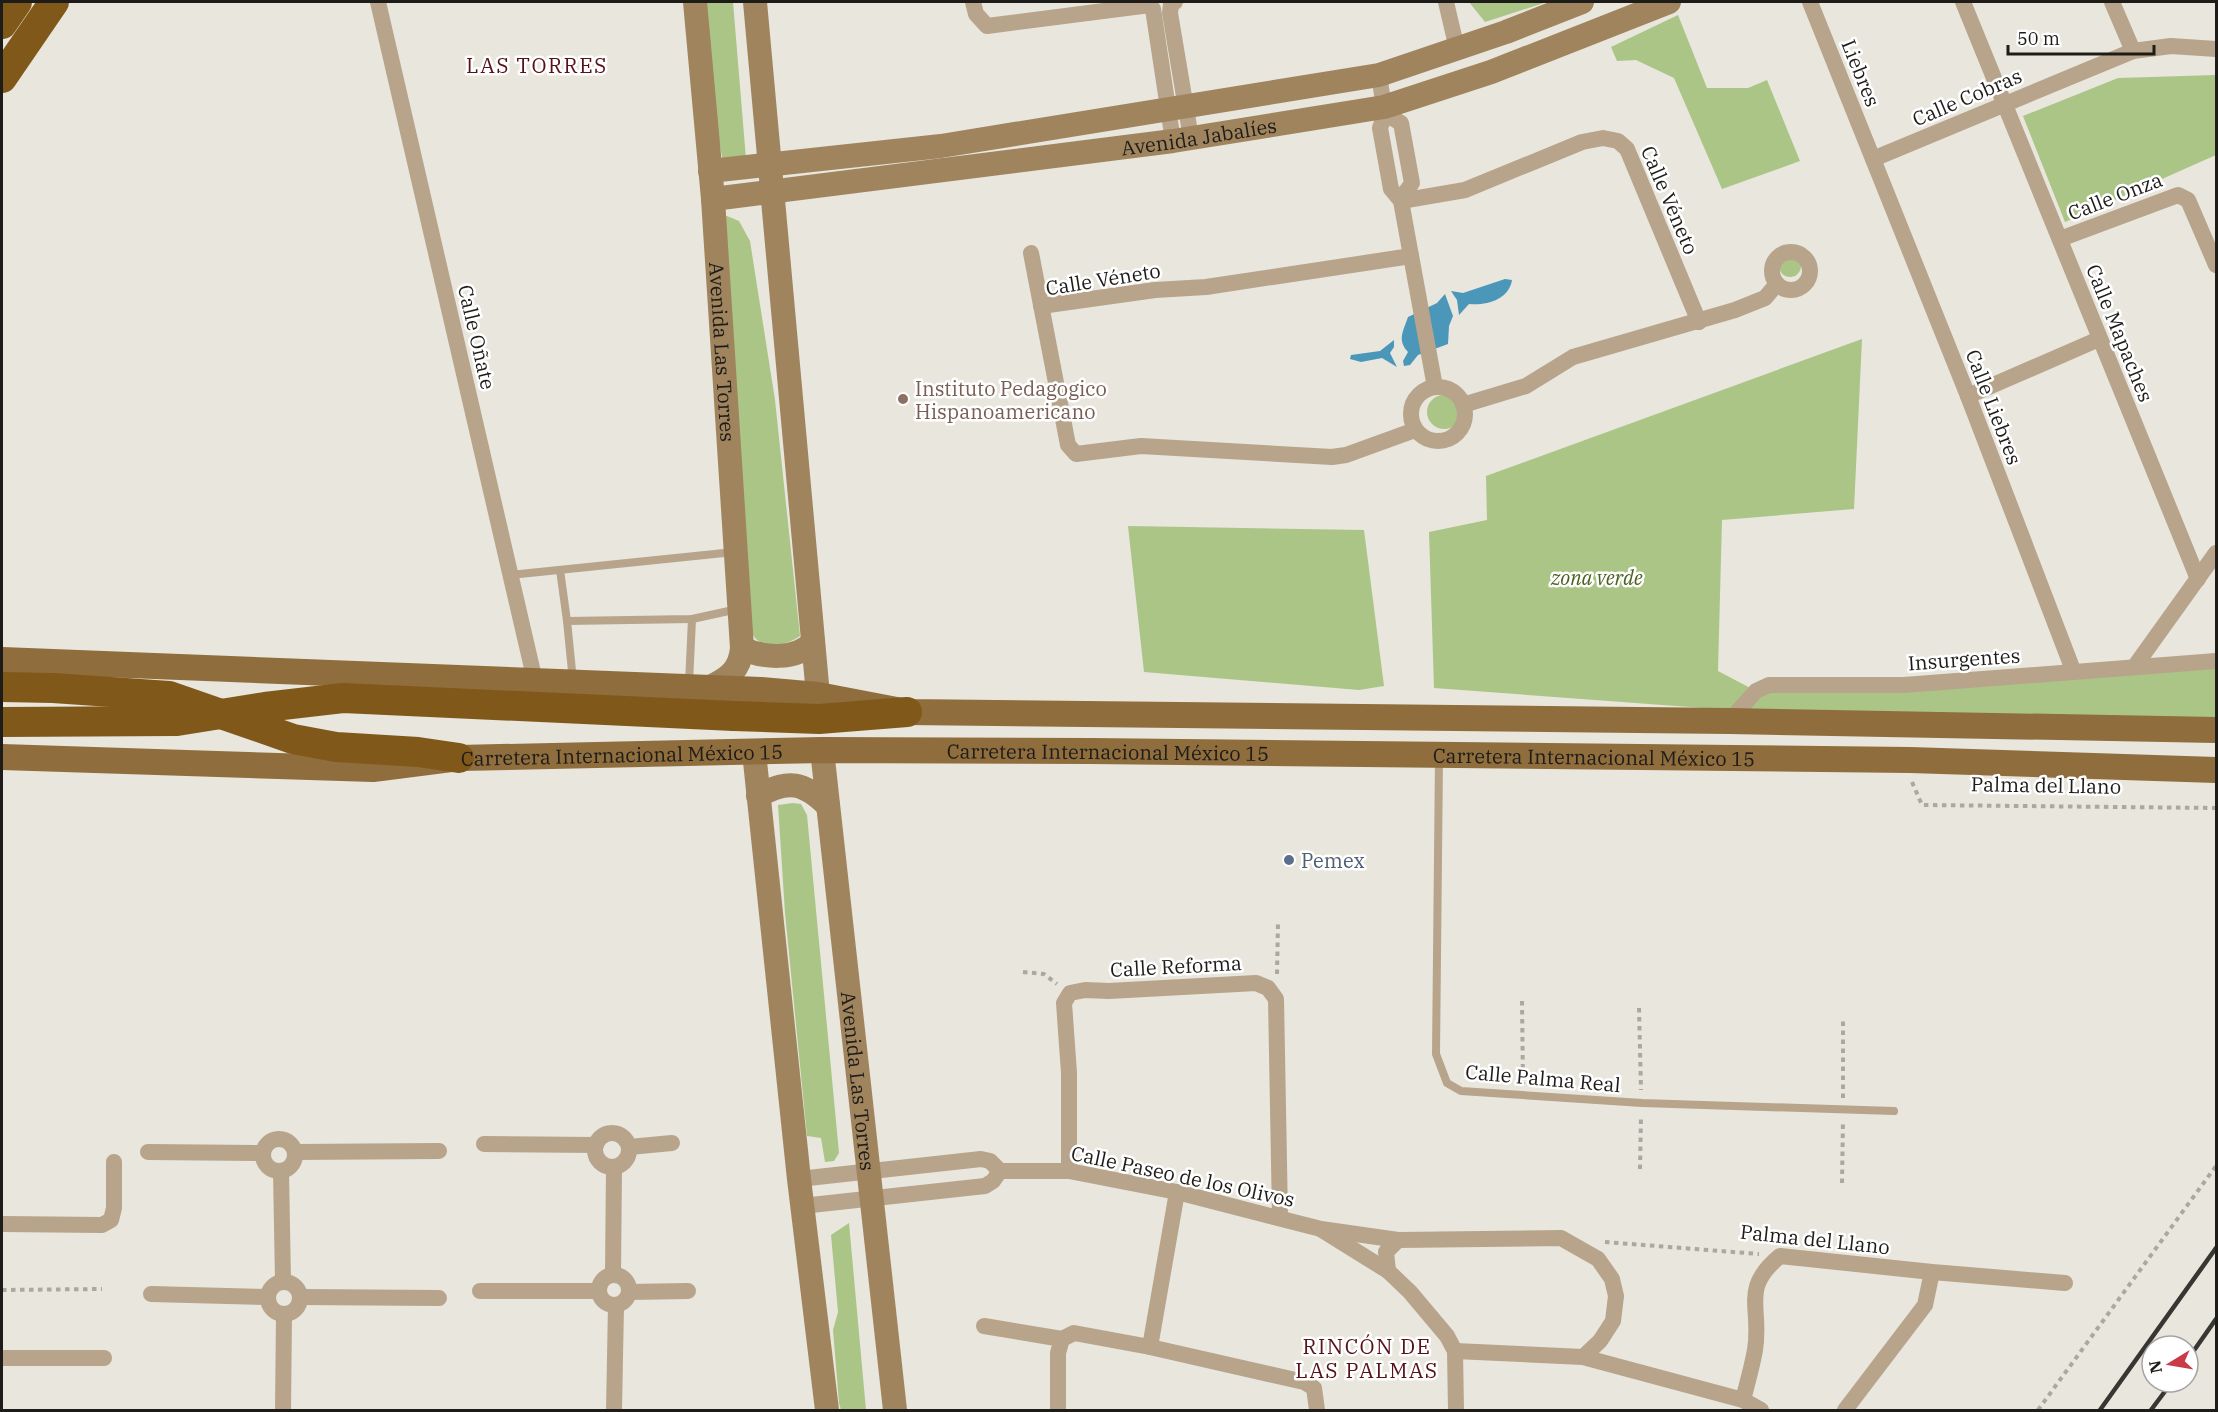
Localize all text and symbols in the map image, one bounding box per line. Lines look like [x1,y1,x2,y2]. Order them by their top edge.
scale bar [2008,18,2154,56]
text: 50 m [2017,27,2060,50]
street label: Liebres [1835,35,1887,111]
district label: LAS TORRES [466,51,608,79]
street label: Calle Cobras [1908,62,2026,132]
street label: Avenida Jabalíes [1120,111,1279,161]
street label: Calle Véneto [1635,141,1705,259]
street label: Calle Onza [2064,166,2166,226]
street label: Calle Véneto [1044,257,1162,301]
street label: Calle Mapaches [2080,260,2160,406]
street label: Avenida Las Torres [704,261,742,443]
street label: Calle Oñate [452,282,502,392]
street label: Calle Liebres [1960,346,2028,468]
place label: Instituto Pedagogico Hispanoamericano [915,375,1107,425]
marker: Instituto Pedagogico Hispanoamericano [896,392,910,406]
park label: zona verde [1550,564,1643,591]
street label: Insurgentes [1907,642,2021,676]
street label: Carretera Internacional México 15 [461,737,783,771]
street label: Carretera Internacional México 15 [947,737,1269,766]
street label: Carretera Internacional México 15 [1433,741,1755,772]
street label: Palma del Llano [1971,770,2121,800]
place label: Pemex [1301,847,1365,874]
marker: Pemex [1282,853,1296,867]
street label: Calle Reforma [1110,949,1243,983]
street label: Avenida Las Torres [835,990,882,1172]
street label: Calle Palma Real [1464,1058,1622,1098]
street label: Calle Paseo de los Olivos [1069,1139,1297,1213]
street label: Palma del Llano [1739,1218,1891,1260]
district label: RINCÓN DE LAS PALMAS [1295,1332,1439,1384]
north arrow [2140,1334,2200,1394]
text: N [2144,1359,2166,1375]

